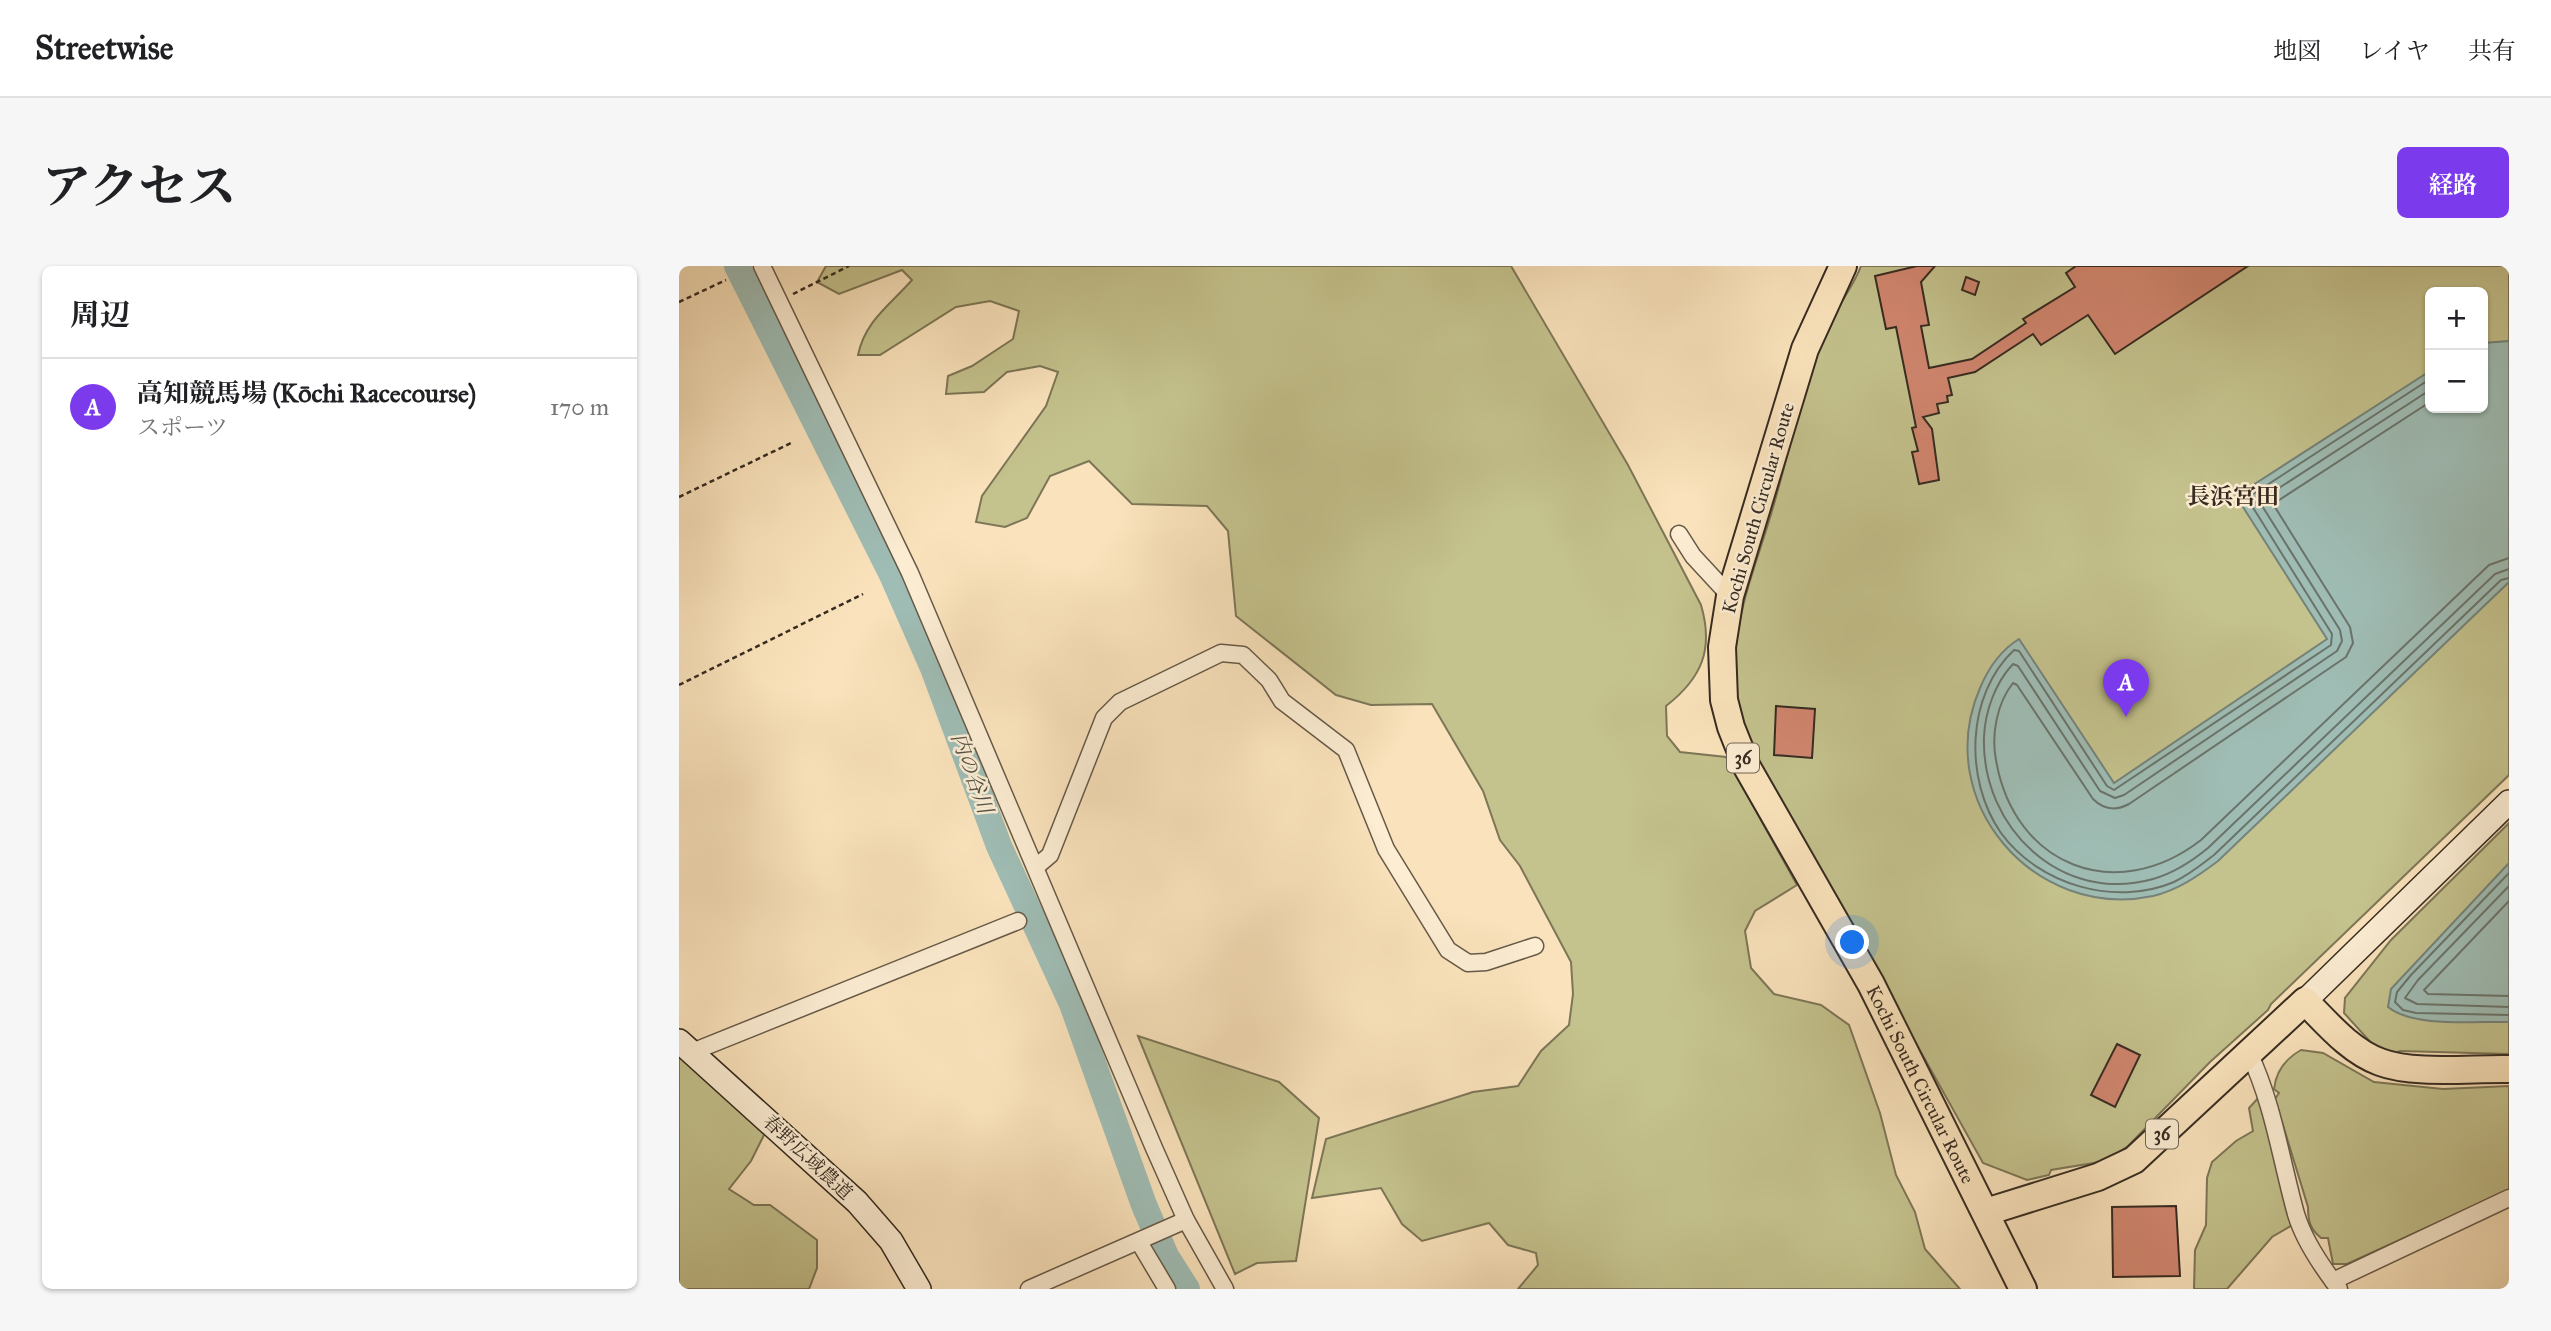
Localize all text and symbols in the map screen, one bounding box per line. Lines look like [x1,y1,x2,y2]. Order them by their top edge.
text: Streetwise [35,28,173,68]
text: 地図 [2273,36,2321,66]
text: レイヤ [2359,36,2430,66]
text: 共有 [2468,36,2516,66]
button: 経路 [2397,147,2509,218]
text: アクセス [42,157,237,216]
map controls [2425,287,2488,413]
button: + [2425,287,2488,350]
text: 周辺 [70,297,130,333]
button: − [2425,350,2488,413]
text: 高知競馬場 (Kōchi Racecourse) [137,377,476,409]
text: A [85,393,101,421]
text: 170 m [550,393,609,421]
street label: Kochi South Circular Route [1717,400,1799,616]
text: スポーツ [137,413,228,441]
district label: 長浜宮田 [2187,482,2279,510]
pin: A [2103,659,2149,717]
water label: 内の谷川 [945,729,999,819]
road number: 36 [1727,744,1759,772]
your location [1835,925,1869,959]
street label: Kochi South Circular Route [1862,981,1980,1187]
street label: 春野広域農道 [758,1110,858,1204]
road number: 36 [2146,1120,2178,1148]

